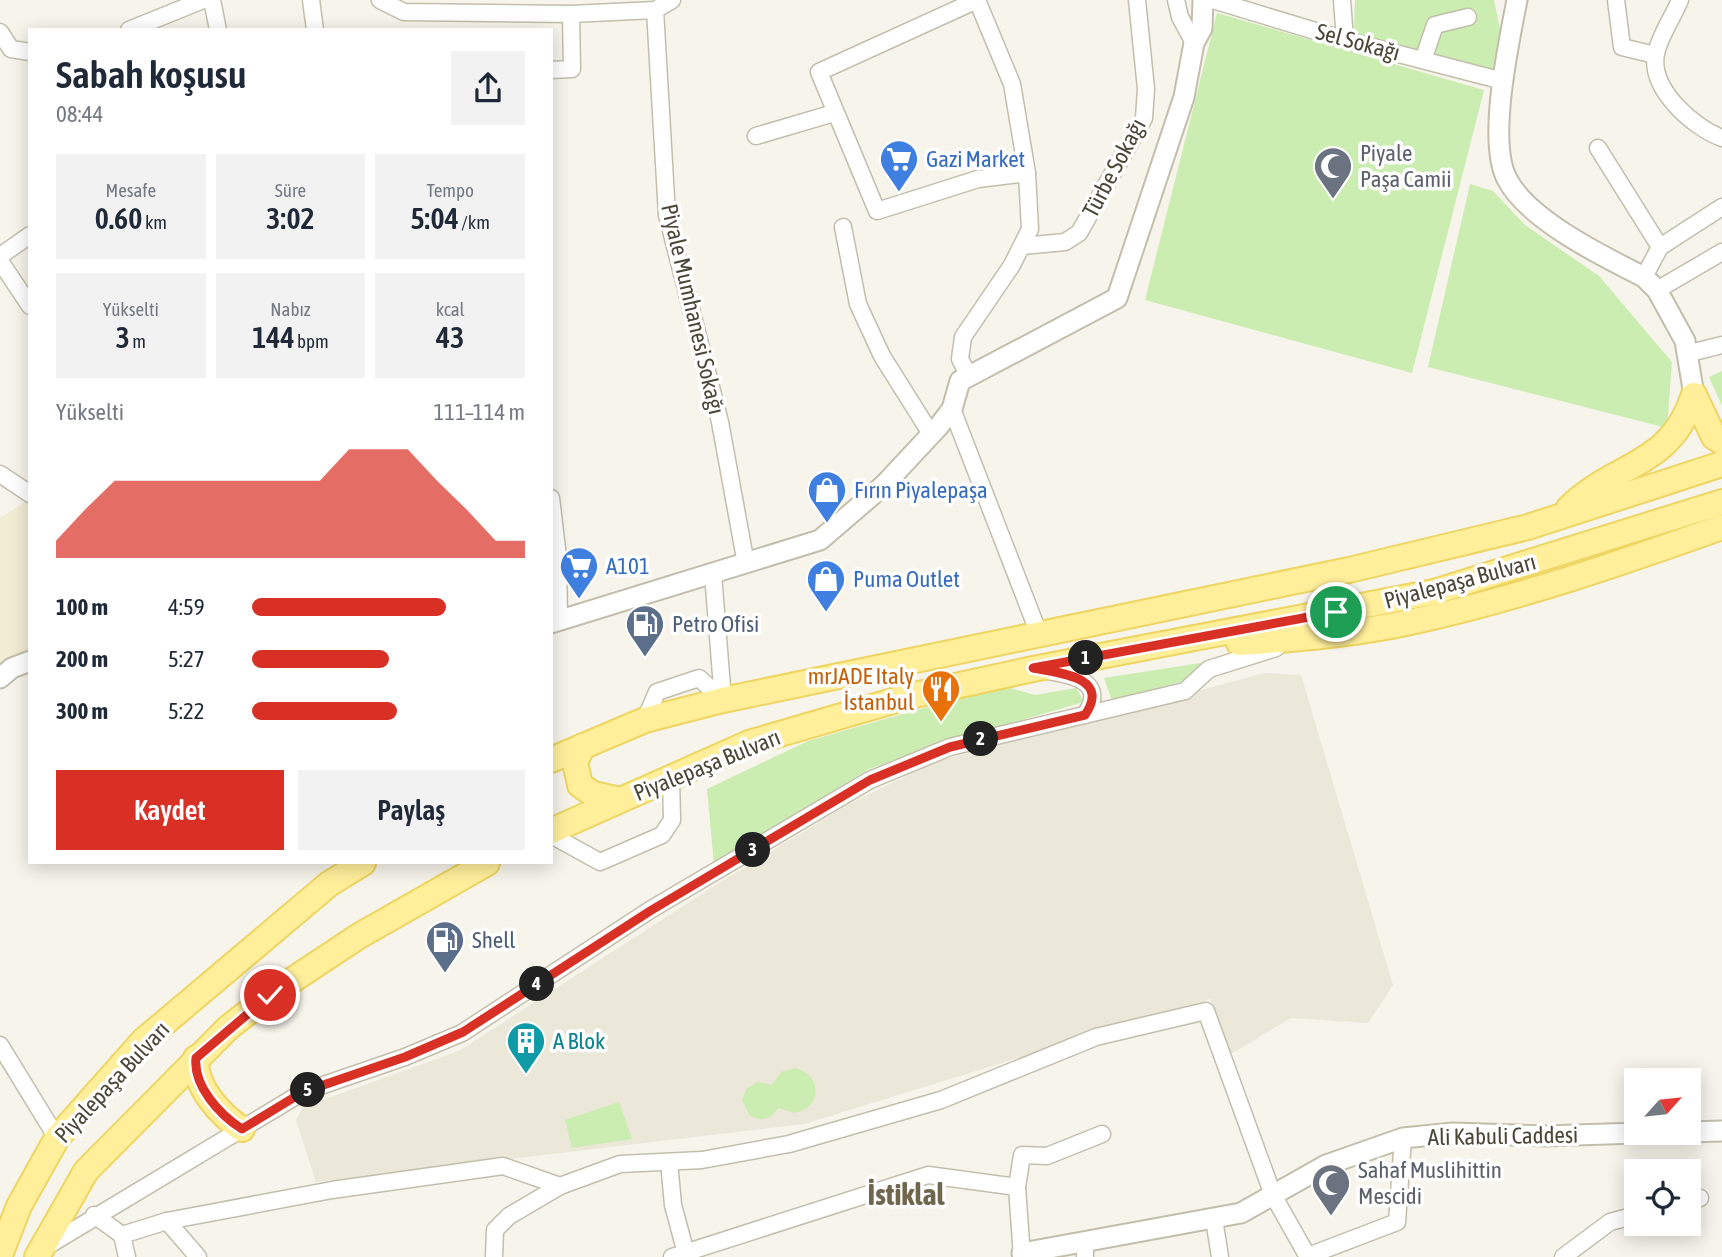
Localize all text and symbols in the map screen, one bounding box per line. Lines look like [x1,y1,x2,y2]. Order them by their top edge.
street label: Sel Sokağı [1313,18,1403,66]
button: share [451,51,525,125]
text: Sabah koşusu [56,53,246,96]
text: 08:44 [56,101,103,127]
street label: Türbe Sokağı [1077,114,1151,222]
supermarket icon: Gazi Market [878,138,920,193]
place label: Piyale Paşa Camii [1360,140,1452,192]
mosque icon: Piyale Paşa Camii [1312,145,1354,200]
place label: Gazi Market [926,146,1025,172]
text: Mesafe [105,179,156,201]
text: Süre [275,179,306,201]
text: Tempo [426,179,474,201]
text: 0.60 [95,201,142,235]
text: 3:02 [266,201,315,235]
text: 5:04 [411,201,459,235]
street label: Piyale Mumhanesi Sokağı [656,201,730,417]
text: km [142,211,167,233]
text: /km [459,211,490,233]
text: Yükselti [103,298,159,320]
text: Nabız [270,298,311,320]
text: kcal [436,298,465,320]
text: 3 [116,320,130,354]
text: 144 [252,320,295,354]
text: 43 [436,320,464,354]
text: m [130,330,146,352]
text: bpm [295,330,329,352]
text: Yükselti [56,399,124,425]
text: 111–114 m [434,399,525,425]
shop icon: Fırın Piyalepaşa [806,469,848,524]
place label: Fırın Piyalepaşa [854,477,988,503]
supermarket icon: A101 [558,545,600,600]
street label: Piyalepaşa Bulvarı [1381,548,1539,614]
place label: A101 [606,553,650,579]
shop icon: Puma Outlet [805,558,847,613]
place label: Puma Outlet [853,566,960,592]
pin [1306,582,1366,642]
icon: arrive [1317,593,1355,631]
text: 100 m [56,594,108,620]
text: 4:59 [168,594,205,620]
fuel station icon: Petro Ofisi [624,603,666,658]
place label: Petro Ofisi [672,611,759,637]
pin: 1 [1068,640,1104,676]
text: 200 m [56,646,108,672]
text: 5:27 [168,646,205,672]
text: 1 [1081,646,1090,668]
place label: mrJADE Italy İstanbul [808,663,914,715]
restaurant icon: mrJADE Italy İstanbul [920,668,962,723]
text: 300 m [56,698,108,724]
text: 5:22 [168,698,205,724]
pin: 2 [964,722,998,756]
street label: Piyalepaşa Bulvarı [630,724,784,806]
text: 2 [976,727,985,749]
button: Kaydet [56,770,284,850]
button: Paylaş [298,770,525,850]
pin: 3 [736,832,770,868]
text: 3 [748,838,757,860]
fuel station icon: Shell [424,919,466,974]
place label: Shell [472,927,515,953]
pin [240,965,300,1025]
pin: 4 [520,967,554,1002]
text: 4 [532,972,541,994]
icon: check [251,976,289,1014]
street label: Piyalepaşa Bulvarı [49,1016,175,1148]
building icon: A Blok [505,1020,547,1075]
place label: A Blok [553,1028,605,1054]
north arrow [1624,1068,1701,1144]
map controls [1624,1068,1701,1236]
pin: 5 [290,1072,326,1108]
text: 5 [303,1078,312,1100]
street label: Ali Kabuli Caddesi [1428,1122,1578,1150]
place label: Sahaf Muslihittin Mescidi [1358,1157,1502,1209]
button: locate [1624,1159,1701,1236]
mosque icon: Sahaf Muslihittin Mescidi [1310,1162,1352,1217]
district label: İstiklal [868,1177,945,1211]

